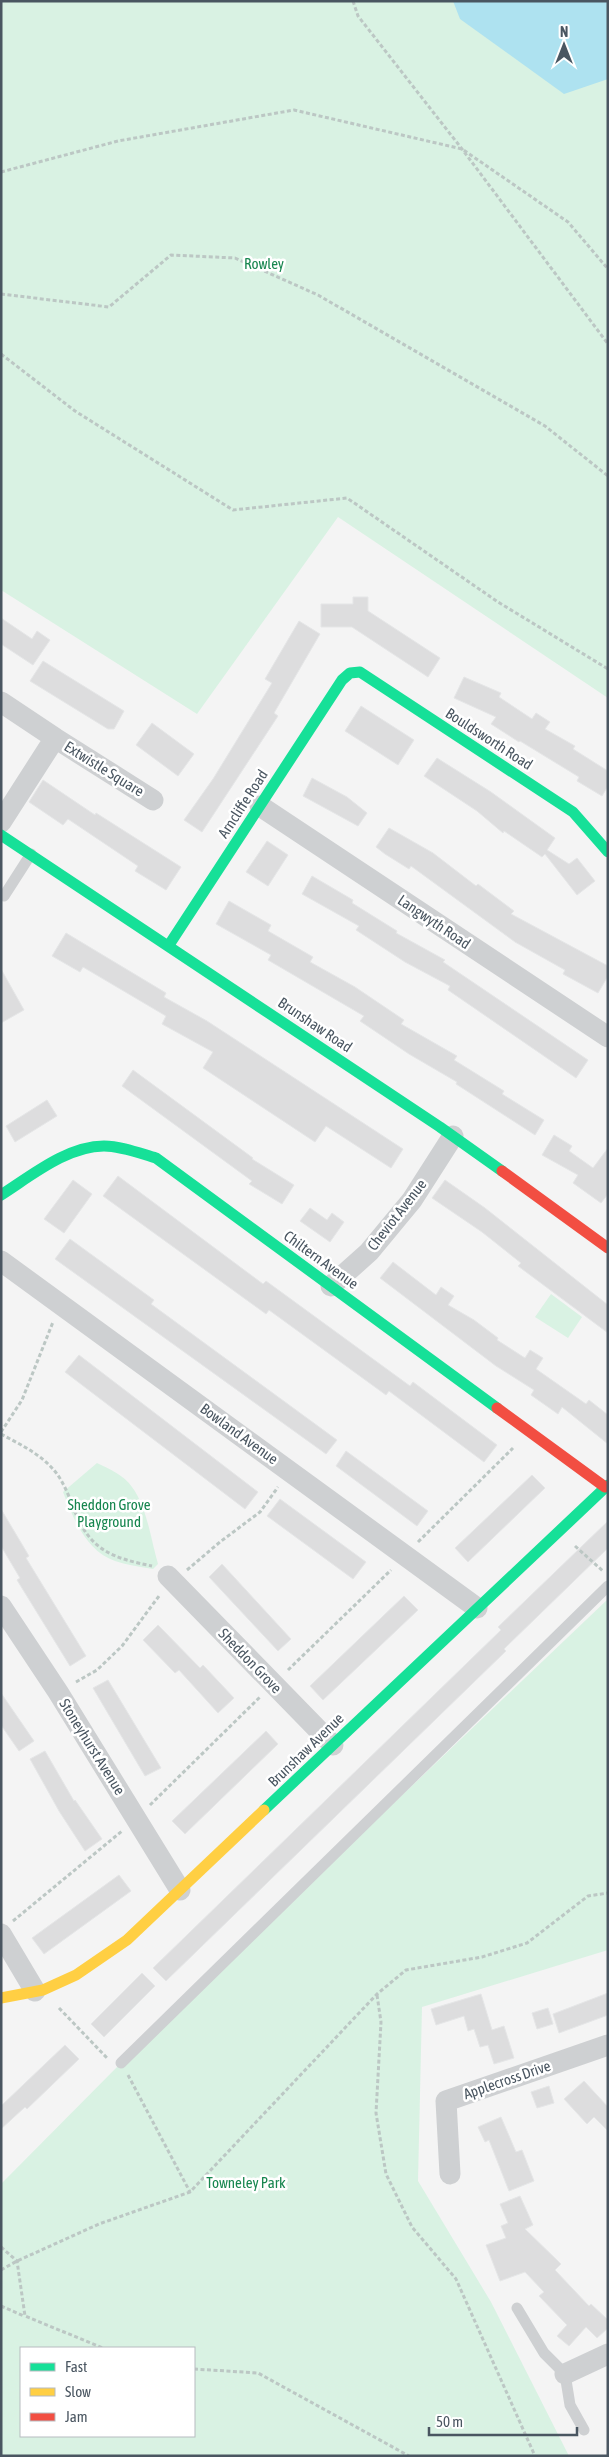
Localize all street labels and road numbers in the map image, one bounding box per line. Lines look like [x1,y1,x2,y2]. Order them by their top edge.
street label: Bouldsworth Road [443,704,536,773]
street label: Extwistle Square [61,737,147,800]
street label: Arncliffe Road [214,767,271,841]
street label: Langwyth Road [395,891,474,952]
street label: Brunshaw Road [275,994,355,1055]
street label: Cheviot Avenue [364,1176,430,1254]
street label: Chiltern Avenue [281,1227,362,1292]
street label: Bowland Avenue [197,1400,282,1468]
street label: Sheddon Grove [215,1625,285,1697]
street label: Stoneyhurst Avenue [56,1696,129,1798]
street label: Brunshaw Avenue [264,1709,347,1790]
street label: Applecross Drive [461,2057,553,2102]

